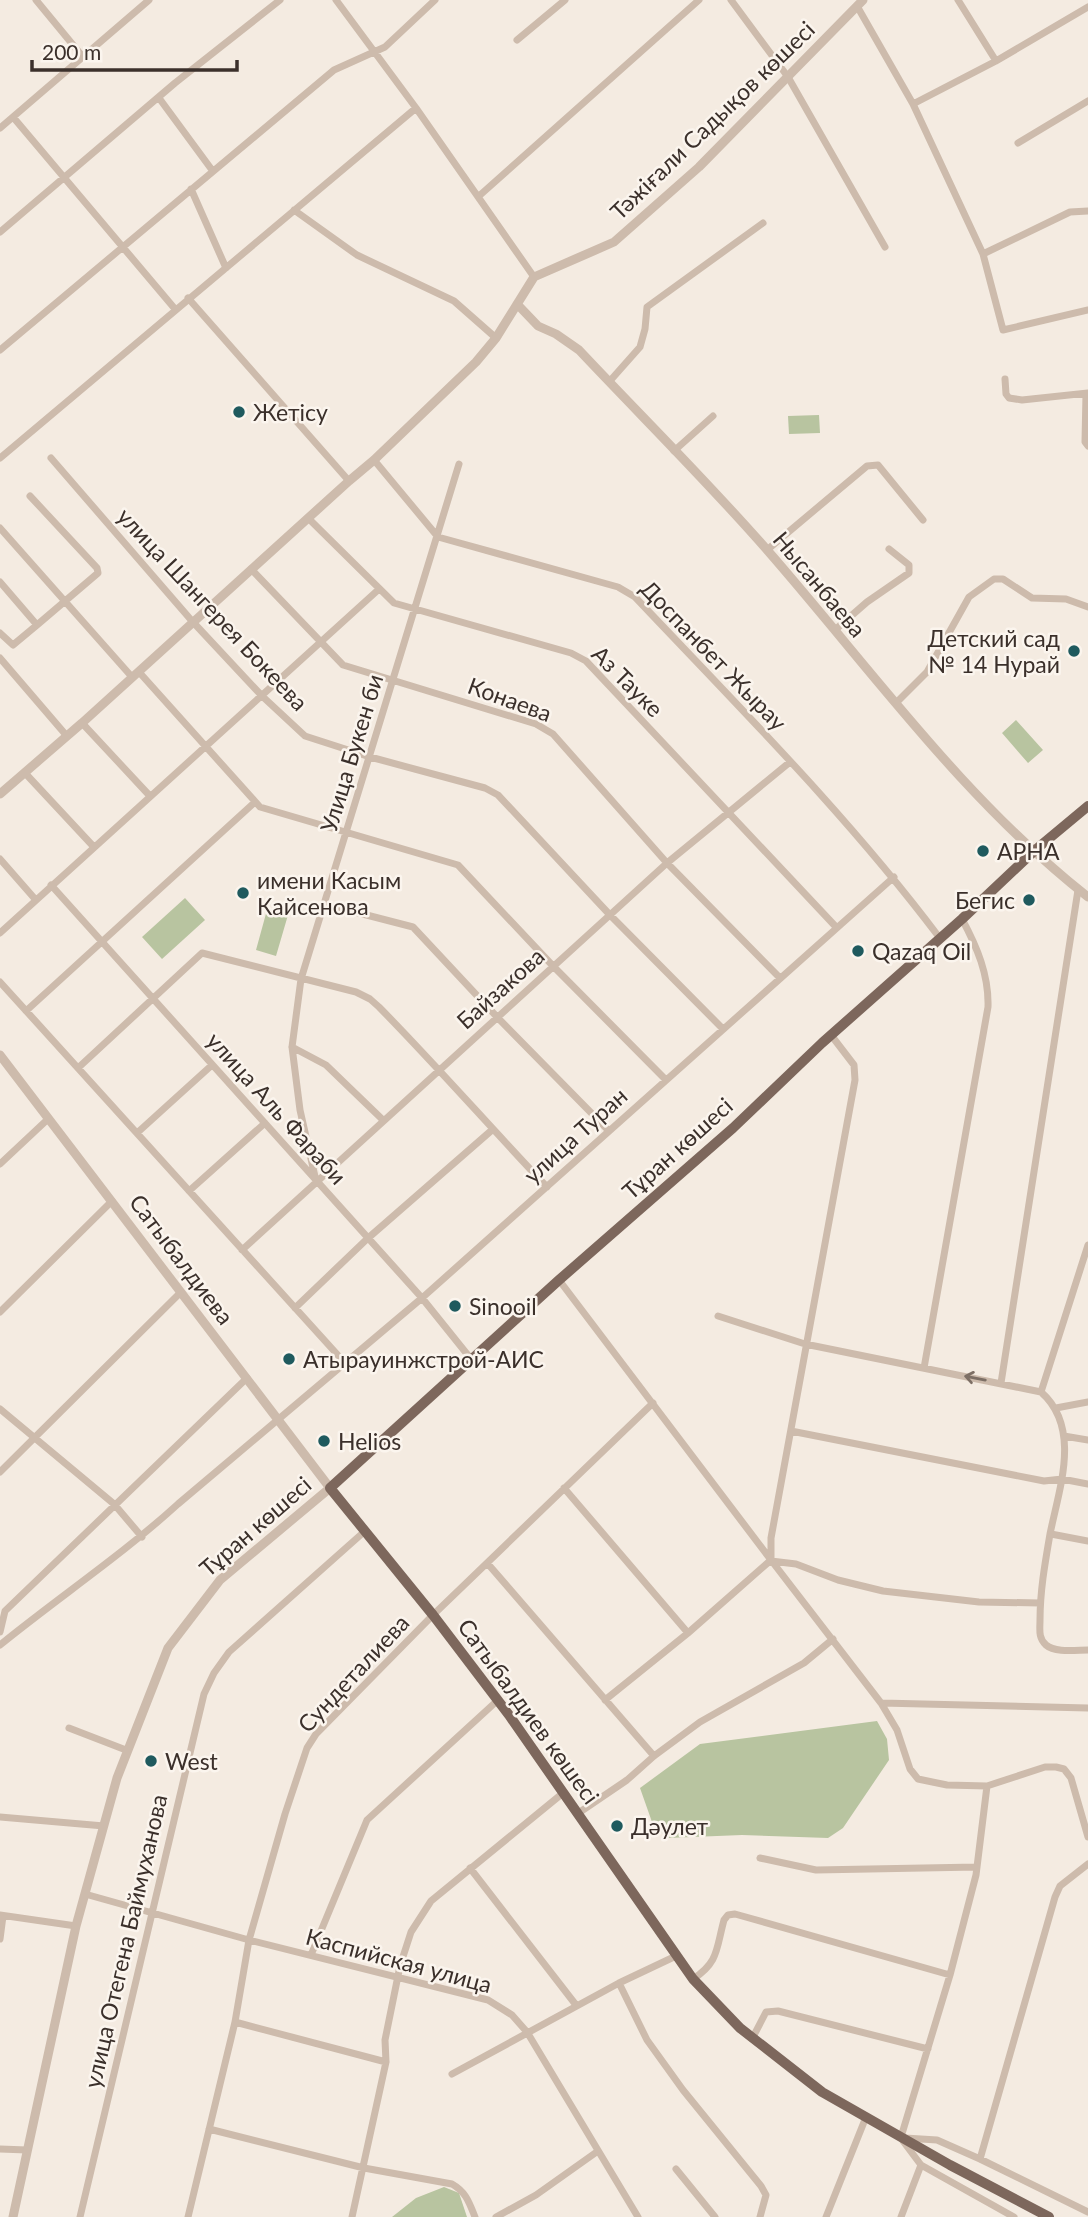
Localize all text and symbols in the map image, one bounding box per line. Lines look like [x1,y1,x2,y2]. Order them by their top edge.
street label: Тәжіғали Садықов көшесі [604,15,820,225]
scale bar [32,28,236,72]
text: 200 m [42,39,101,64]
place label: Жетісу [253,398,328,426]
marker: Жетісу [231,404,247,420]
street label: улица Шангерея Бокеева [112,502,314,716]
street label: Нысанбаева [768,526,872,642]
street label: Доспанбет Жырау [635,574,793,736]
place label: Детский сад № 14 Нурай [928,624,1060,678]
street label: Аз Тауке [587,640,669,722]
marker: Детский сад № 14 Нурай [1066,643,1082,659]
street label: Улица Букен би [314,671,388,835]
street label: Конаева [464,671,556,727]
place label: АРНА [997,837,1060,865]
marker: АРНА [975,843,991,859]
place label: имени Касым Кайсенова [257,866,401,920]
marker: имени Касым Кайсенова [235,885,251,901]
place label: Бегис [955,886,1015,914]
marker: Бегис [1021,892,1037,908]
place label: Qazaq Oil [872,937,971,965]
street label: Байзакова [451,941,549,1035]
marker: Qazaq Oil [850,943,866,959]
street label: улица Аль Фараби [201,1026,353,1190]
street label: улица Туран [518,1081,632,1189]
street label: Тұран көшесі [616,1091,738,1205]
street label: Сатыбалдиева [124,1188,240,1330]
place label: Sinooil [469,1292,537,1320]
marker: Sinooil [447,1298,463,1314]
place label: Атырауинжстрой-АИС [303,1345,544,1373]
marker: Атырауинжстрой-АИС [281,1351,297,1367]
one-way arrow [964,1370,987,1384]
place label: Helios [338,1427,401,1455]
marker: Helios [316,1433,332,1449]
street label: Тұран көшесі [193,1470,317,1582]
street label: Сундеталиева [291,1608,415,1738]
street label: Сатыбалдиев көшесі [452,1613,606,1809]
place label: West [165,1747,219,1775]
marker: West [143,1753,159,1769]
street label: улица Отегена Баймуханова [78,1791,172,2091]
place label: Дәулет [631,1812,709,1840]
marker: Дәулет [609,1818,625,1834]
street label: Каспийская улица [303,1922,495,1998]

